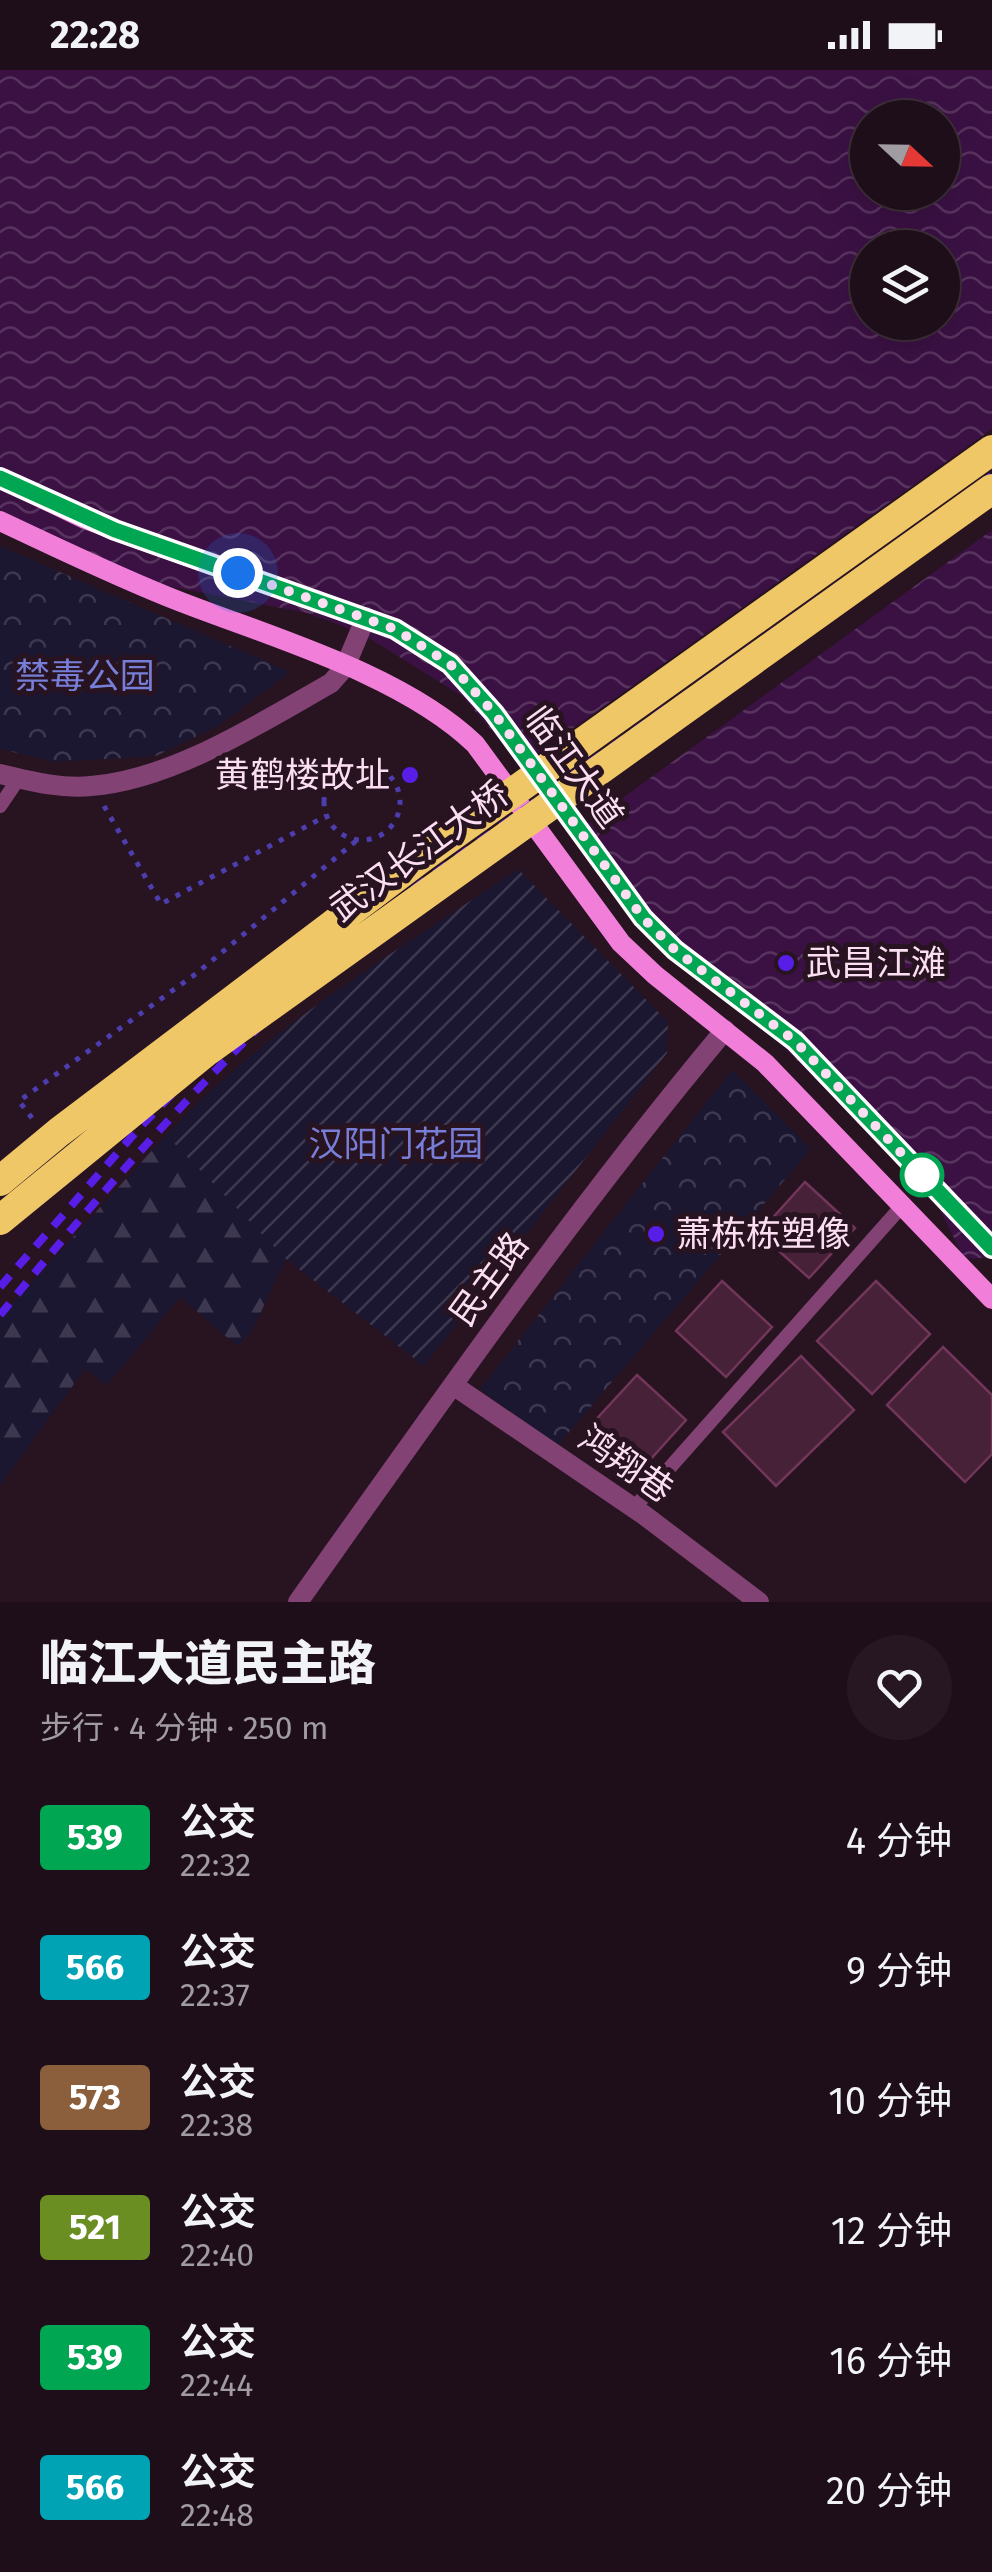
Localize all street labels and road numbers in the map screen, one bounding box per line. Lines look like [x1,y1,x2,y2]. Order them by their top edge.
street label: 临江大道 [516,698,632,836]
street label: 武汉长江大桥 [322,772,516,930]
street label: 民主路 [441,1224,537,1334]
street label: 鸿翔巷 [571,1417,681,1511]

